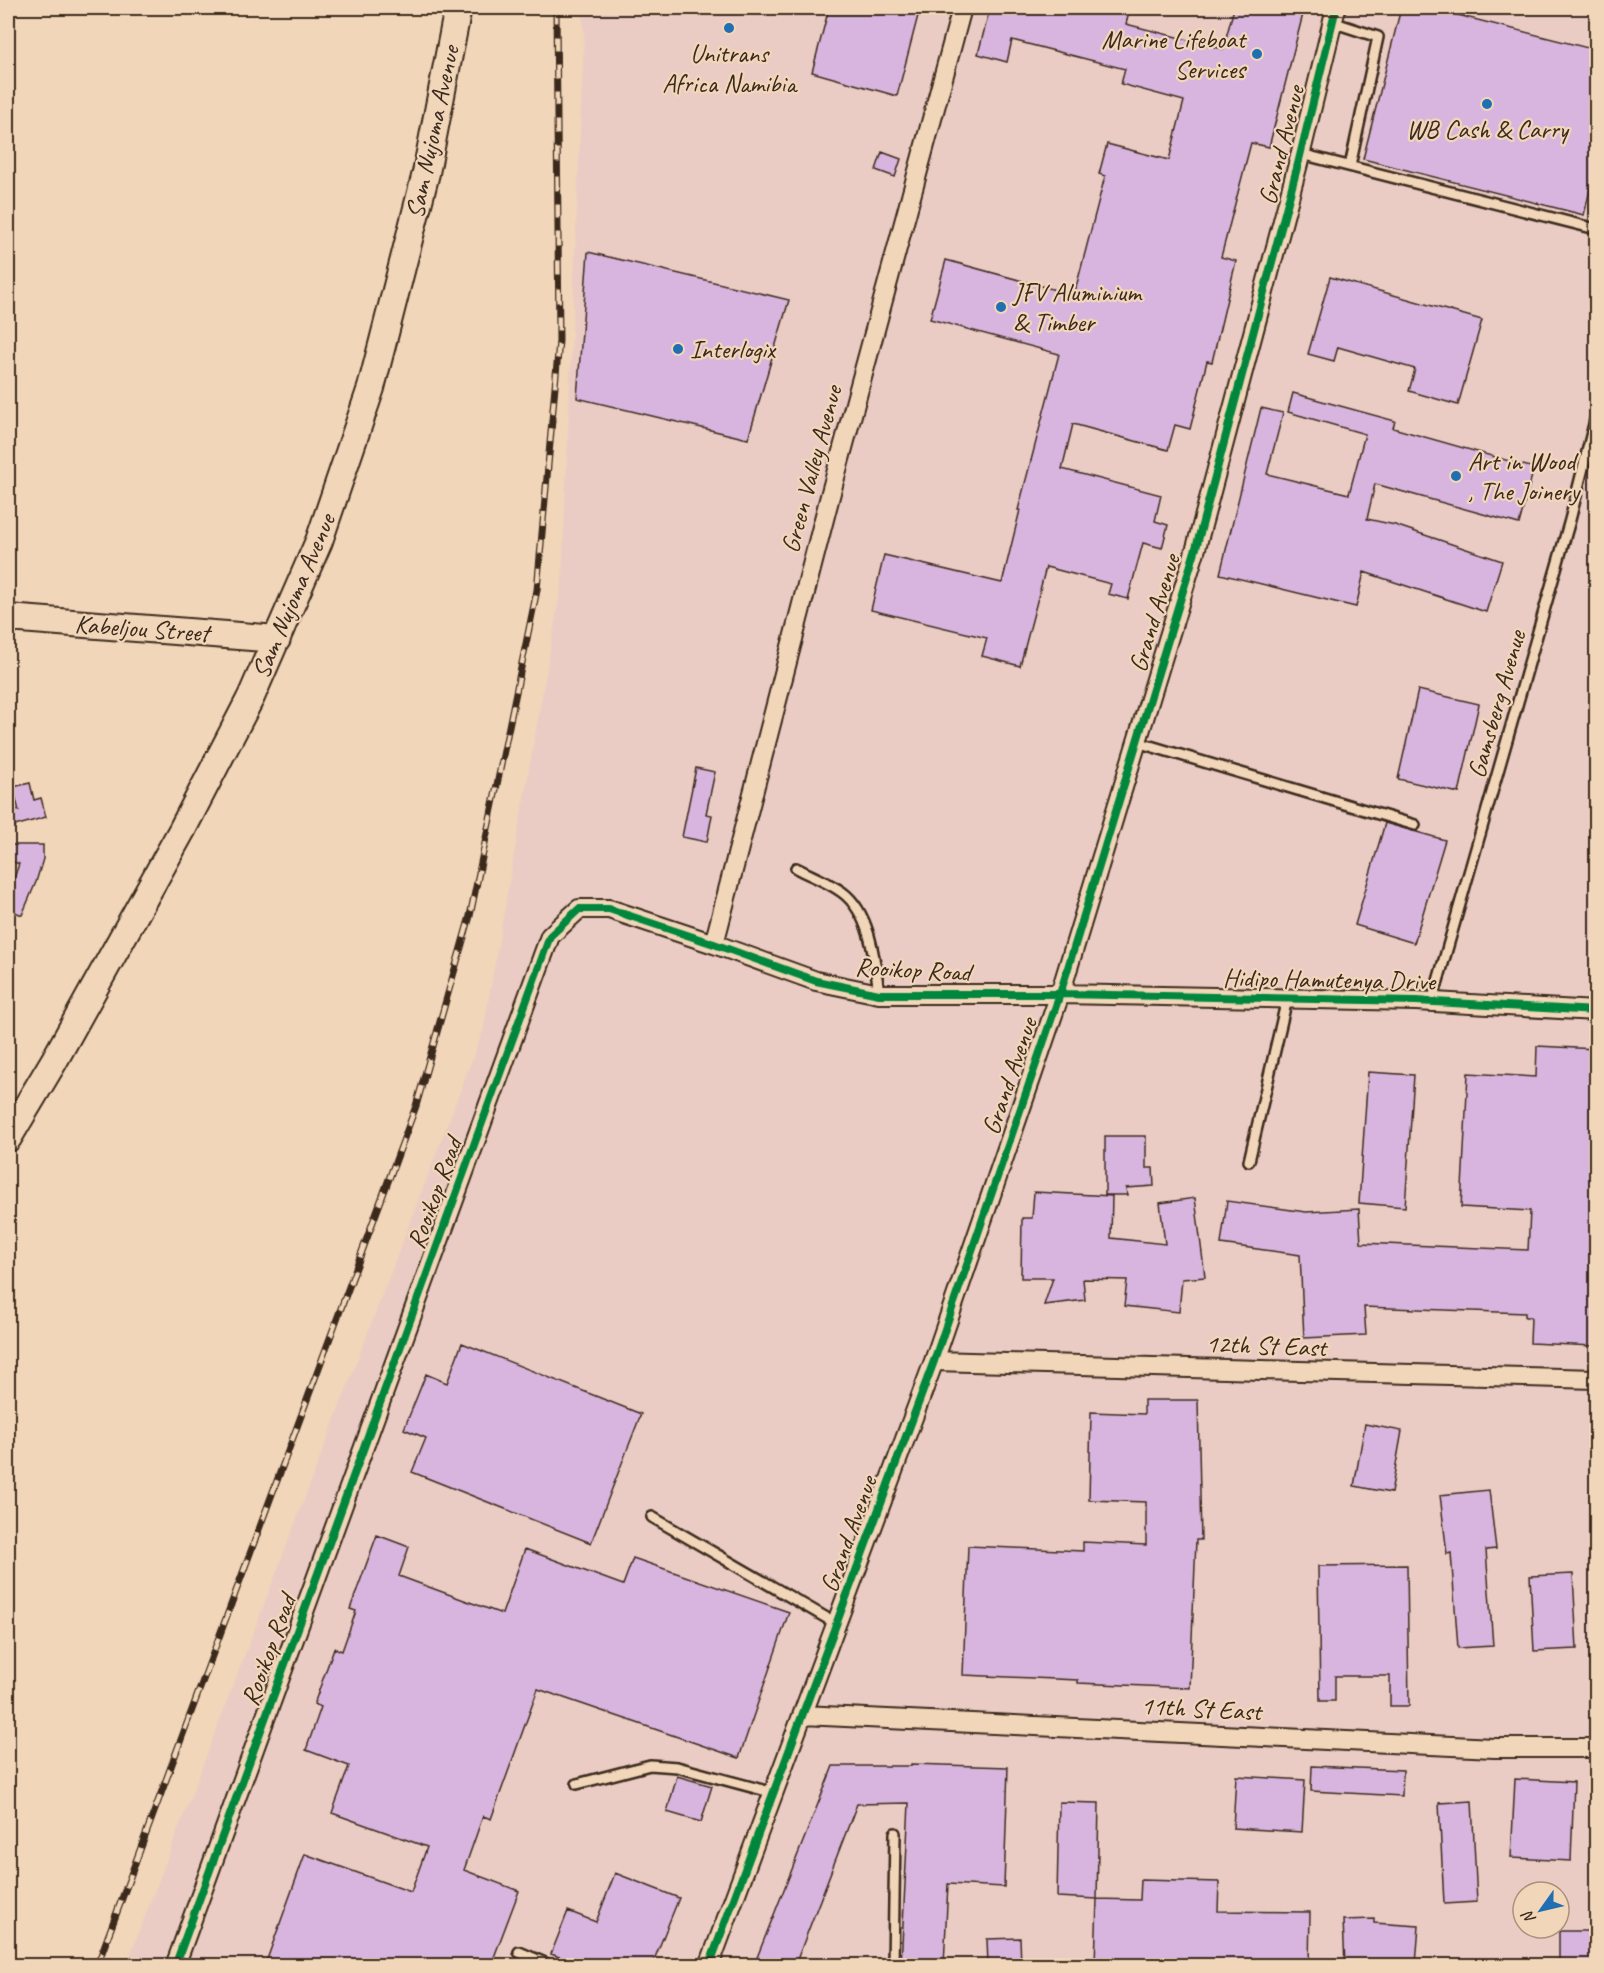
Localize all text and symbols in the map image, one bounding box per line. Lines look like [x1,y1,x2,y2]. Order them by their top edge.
marker: Unitrans Africa Namibia [722,21,736,35]
place label: Marine Lifeboat Services [1102,23,1247,86]
place label: Unitrans Africa Namibia [662,37,798,100]
street label: Sam Nujoma Avenue [398,40,467,221]
marker: Marine Lifeboat Services [1250,47,1264,61]
street label: Grand Avenue [1251,80,1313,208]
marker: WB Cash & Carry [1480,97,1494,111]
place label: WB Cash & Carry [1406,113,1570,146]
place label: JFV Aluminium & Timber [1011,276,1143,339]
marker: JFV Aluminium & Timber [994,300,1008,314]
place label: Interlogix [690,333,777,366]
marker: Interlogix [671,342,685,356]
street label: Green Valley Avenue [773,380,850,556]
place label: Art in Wood , The Joinery [1468,445,1581,508]
marker: Art in Wood , The Joinery [1449,469,1463,483]
street label: Sam Nujoma Avenue [244,507,344,683]
street label: Grand Avenue [1121,548,1189,676]
street label: Kabeljou Street [74,607,214,650]
street label: Gamsberg Avenue [1460,625,1534,782]
street label: Rooikop Road [854,950,975,989]
street label: Hidipo Hamutenya Drive [1223,961,1437,998]
street label: Grand Avenue [974,1011,1046,1139]
street label: Rooikop Road [399,1130,471,1253]
street label: 12th St East [1205,1327,1329,1364]
street label: Grand Avenue [812,1469,886,1597]
street label: Rooikop Road [233,1587,305,1710]
street label: 11th St East [1140,1689,1264,1728]
north arrow [1511,1880,1571,1940]
text: N [1517,1906,1540,1928]

